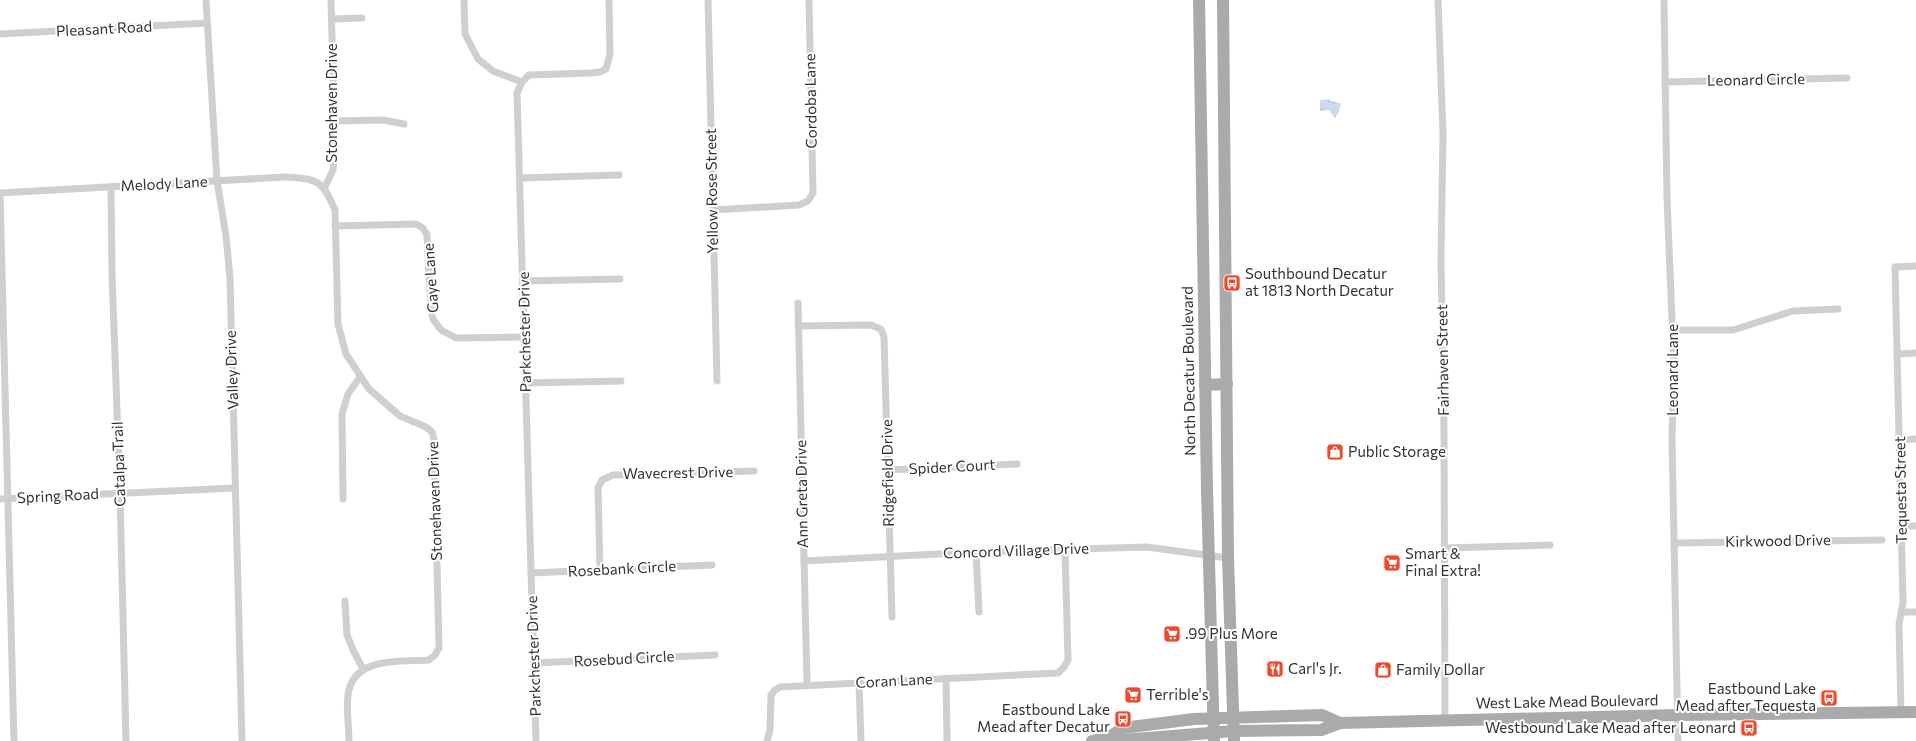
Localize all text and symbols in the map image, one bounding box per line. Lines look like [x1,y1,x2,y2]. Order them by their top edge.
street label: Pleasant Road [55,16,153,40]
street label: Stonehaven Drive [322,43,340,163]
street label: Cordoba Lane [800,53,820,149]
street label: Leonard Circle [1707,69,1805,89]
street label: Yellow Rose Street [701,128,721,254]
street label: Melody Lane [120,172,208,194]
street label: Gaye Lane [419,242,441,314]
place label: Southbound Decatur at 1813 North Decatur [1245,264,1394,299]
street label: Parkchester Drive [514,271,534,393]
bus stop icon: Southbound Decatur at 1813 North Decatur [1222,273,1242,293]
street label: North Decatur Boulevard [1178,286,1198,456]
street label: Fairhaven Street [1432,304,1452,416]
street label: Leonard Lane [1663,324,1681,416]
street label: Valley Drive [221,330,241,410]
street label: Ridgefield Drive [877,419,897,527]
street label: Catalpa Trail [108,421,128,507]
street label: Tequesta Street [1890,436,1910,544]
street label: Ann Greta Drive [791,440,811,548]
street label: Stonehaven Drive [423,441,445,561]
shop icon: Public Storage [1325,442,1345,462]
place label: Public Storage [1348,442,1446,460]
street label: Spider Court [908,455,996,477]
street label: Wavecrest Drive [623,462,734,482]
street label: Spring Road [16,484,99,506]
street label: Kirkwood Drive [1725,530,1831,550]
street label: Concord Village Drive [943,538,1089,562]
place label: Smart & Final Extra! [1405,544,1481,579]
supermarket icon: Smart & Final Extra! [1382,553,1402,573]
street label: Rosebank Circle [567,556,677,580]
street label: Parkchester Drive [522,595,544,717]
supermarket icon: .99 Plus More [1162,624,1182,644]
place label: .99 Plus More [1185,624,1278,642]
street label: Rosebud Circle [573,646,675,670]
restaurant icon: Carl's Jr. [1265,659,1285,679]
place label: Carl's Jr. [1288,659,1342,677]
shop icon: Family Dollar [1373,660,1393,680]
place label: Family Dollar [1396,660,1485,678]
street label: Coran Lane [855,669,933,691]
place label: Eastbound Lake Mead after Tequesta [1676,679,1816,714]
supermarket icon: Terrible's [1123,685,1143,705]
place label: Terrible's [1146,685,1209,703]
bus stop icon: Eastbound Lake Mead after Tequesta [1819,688,1839,708]
street label: West Lake Mead Boulevard [1475,690,1659,712]
place label: Eastbound Lake Mead after Decatur [977,700,1110,735]
bus stop icon: Eastbound Lake Mead after Decatur [1113,709,1133,729]
place label: Westbound Lake Mead after Leonard [1485,718,1736,736]
bus stop icon: Westbound Lake Mead after Leonard [1739,718,1759,738]

